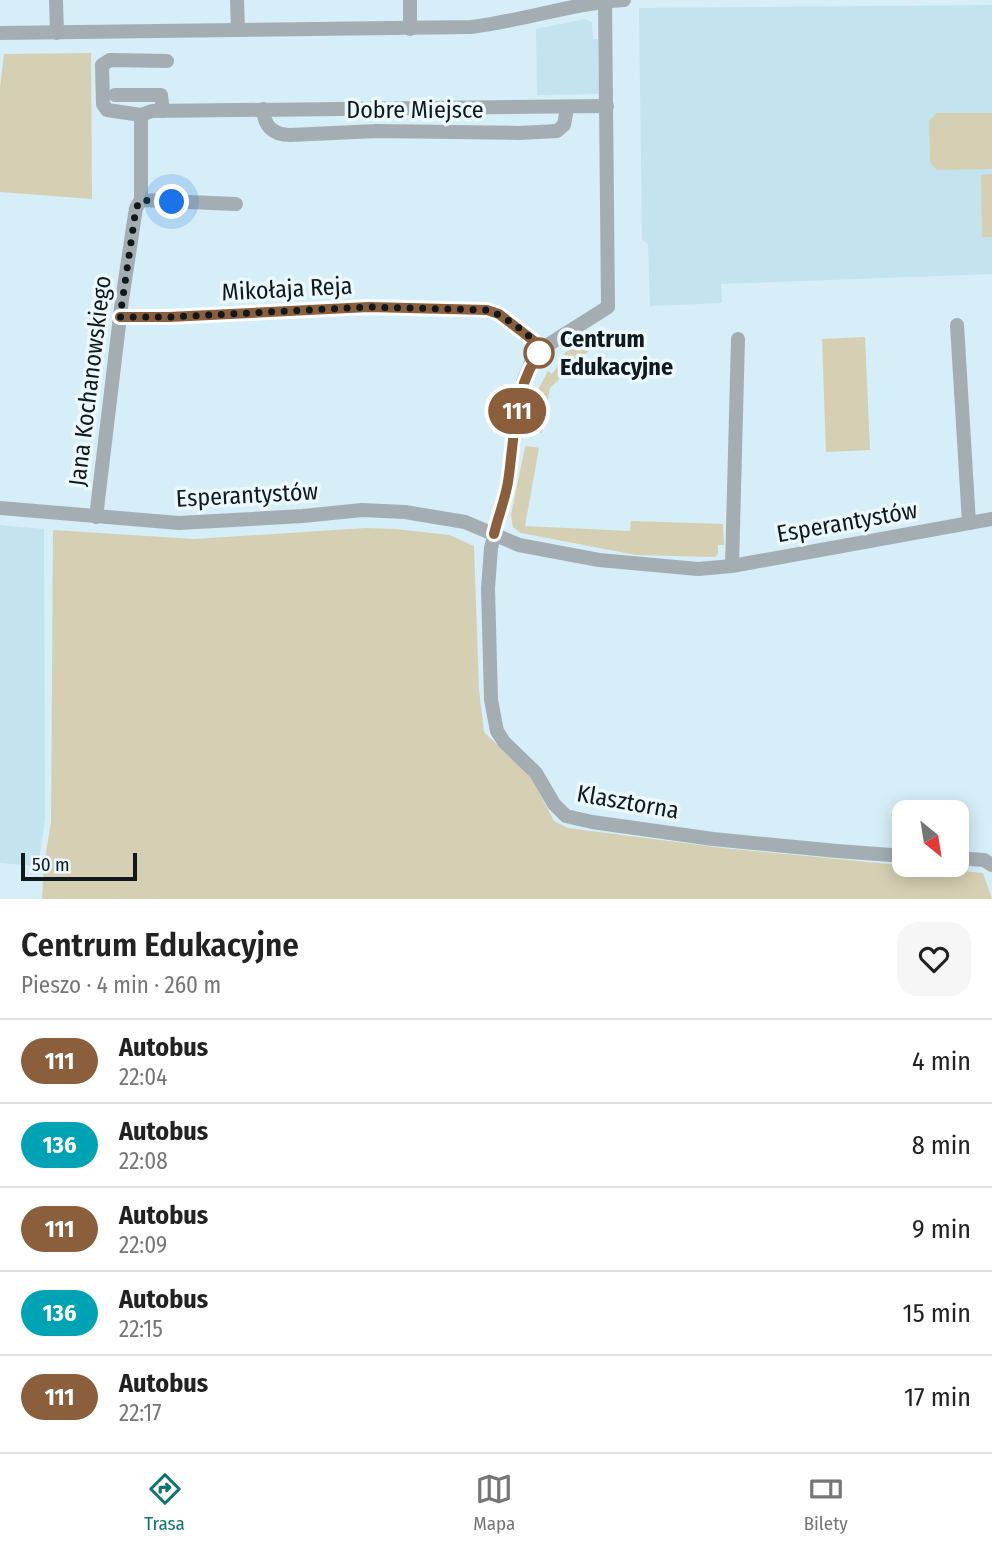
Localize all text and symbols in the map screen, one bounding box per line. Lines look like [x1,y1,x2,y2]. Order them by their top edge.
street label: Dobre Miejsce [346,96,484,124]
your location [154,184,189,219]
street label: Mikołaja Reja [221,272,353,306]
street label: Jana Kochanowskiego [63,274,117,488]
place label: Centrum Edukacyjne [560,325,673,381]
marker: Centrum Edukacyjne [524,338,554,368]
line badge: 111 [477,388,557,434]
text: 111 [502,397,532,425]
street label: Esperantystów [175,477,319,513]
street label: Esperantystów [774,496,920,548]
street label: Klasztorna [575,779,681,825]
north arrow [892,800,970,877]
map controls [892,800,969,877]
scale bar [21,850,136,882]
text: 50 m [32,853,70,876]
button: heart [897,922,971,996]
text: Centrum Edukacyjne [21,925,299,965]
text: Pieszo · 4 min · 260 m [21,971,221,999]
text: Autobus [119,1032,208,1063]
text: 4 min [912,1046,971,1077]
text: 111 [45,1047,74,1075]
text: 22:04 [119,1063,167,1091]
text: Autobus [119,1116,208,1147]
text: 8 min [912,1130,971,1161]
text: 136 [42,1131,77,1159]
text: 22:08 [119,1147,168,1175]
text: Autobus [119,1200,208,1231]
text: 9 min [912,1214,971,1245]
text: 111 [45,1215,74,1243]
text: 22:09 [119,1231,167,1259]
text: Autobus [119,1284,208,1315]
text: 15 min [903,1298,971,1329]
text: 136 [42,1299,77,1327]
text: 22:15 [119,1315,163,1343]
text: Autobus [119,1368,208,1399]
text: 17 min [904,1382,971,1413]
text: 111 [45,1383,74,1411]
text: 22:17 [119,1399,162,1427]
tab: Trasa [144,1470,185,1535]
tab: Mapa [473,1470,515,1535]
tab: Bilety [804,1470,848,1535]

